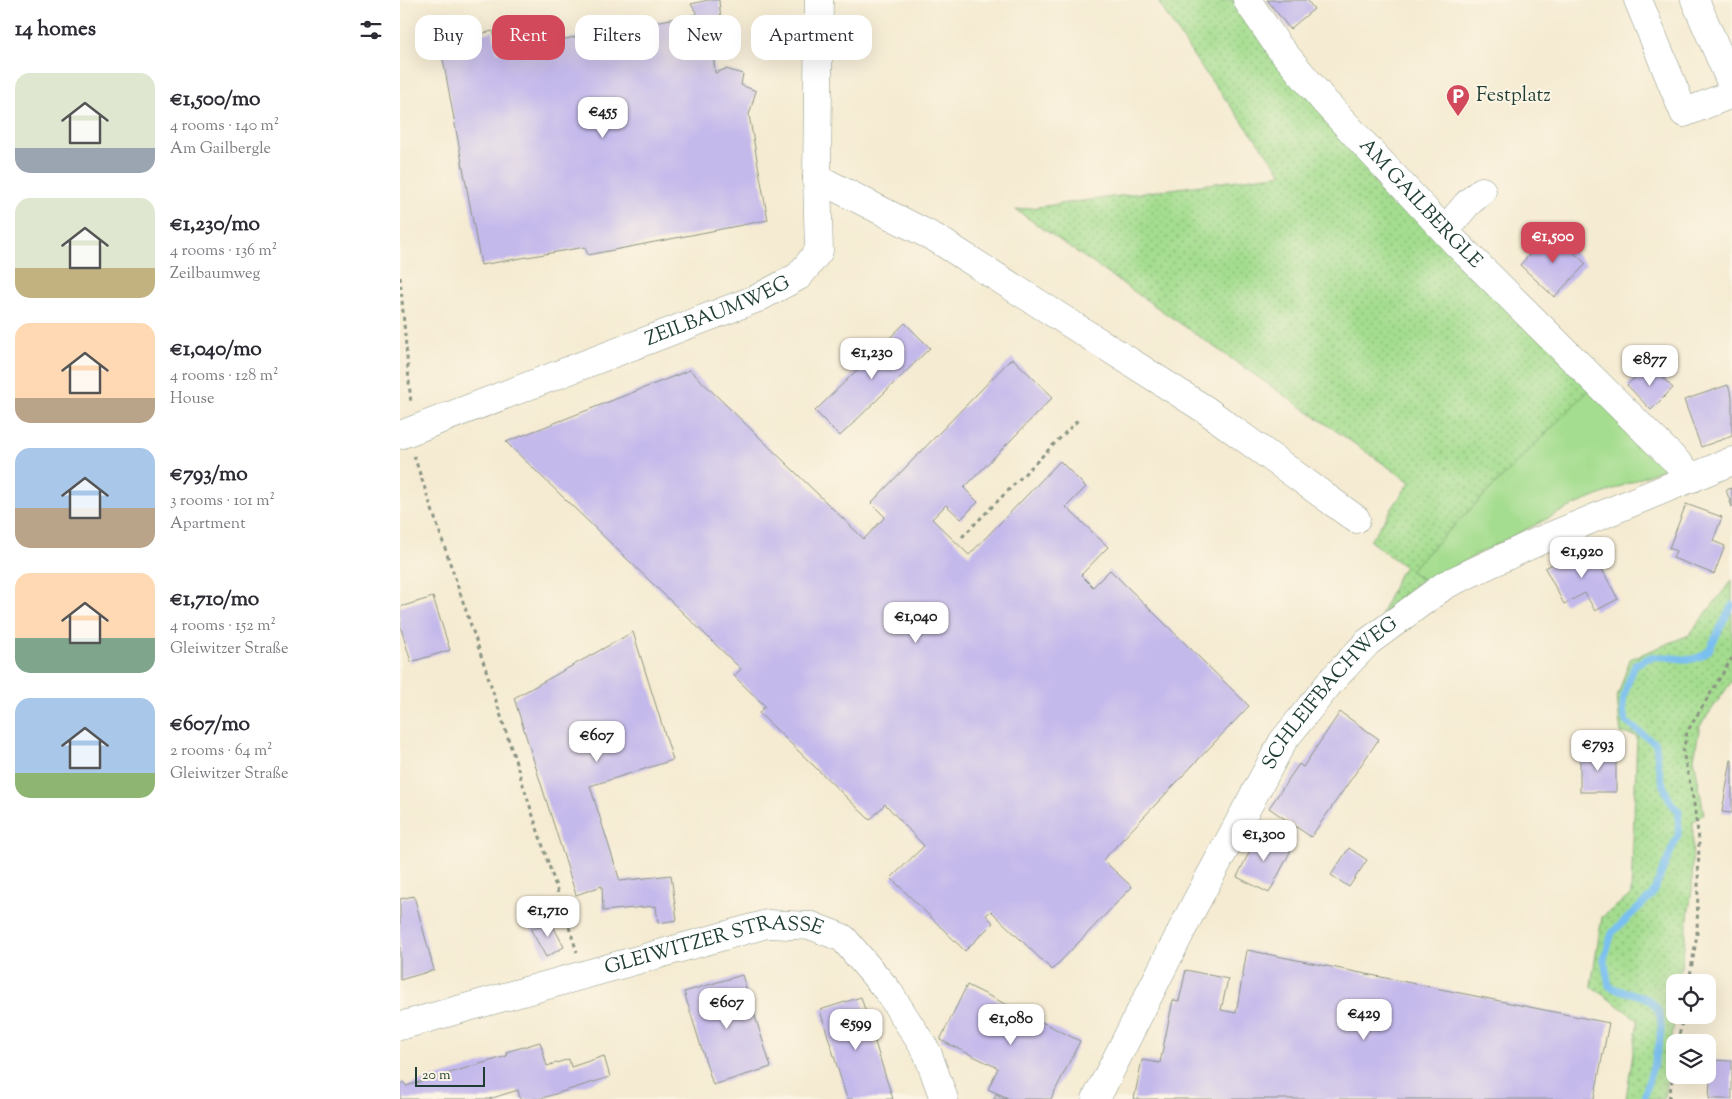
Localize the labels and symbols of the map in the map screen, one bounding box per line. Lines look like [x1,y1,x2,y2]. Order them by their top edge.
place label: Festplatz [1476,82,1551,111]
parking icon: Festplatz [1445,83,1471,117]
pin: €455 [573,96,633,139]
street label: AM GAILBERGLE [1352,132,1489,276]
pin: €1,500 [1512,222,1594,264]
street label: ZEILBAUMWEG [641,269,796,354]
pin: €1,230 [831,338,913,380]
pin: €877 [1620,344,1680,387]
pin: €1,920 [1541,536,1623,579]
pin: €1,040 [875,602,957,644]
street label: SCHLEIFBACHWEG [1256,610,1404,775]
pin: €607 [567,720,627,763]
pin: €793 [1568,730,1628,772]
pin: €1,300 [1223,820,1305,862]
pin: €1,710 [507,896,589,938]
street label: GLEIWITZER STRASSE [601,909,828,983]
pin: €607 [697,988,757,1030]
pin: €429 [1334,998,1394,1041]
pin: €1,080 [970,1004,1052,1046]
pin: €599 [826,1008,886,1051]
scale bar [415,1064,485,1087]

